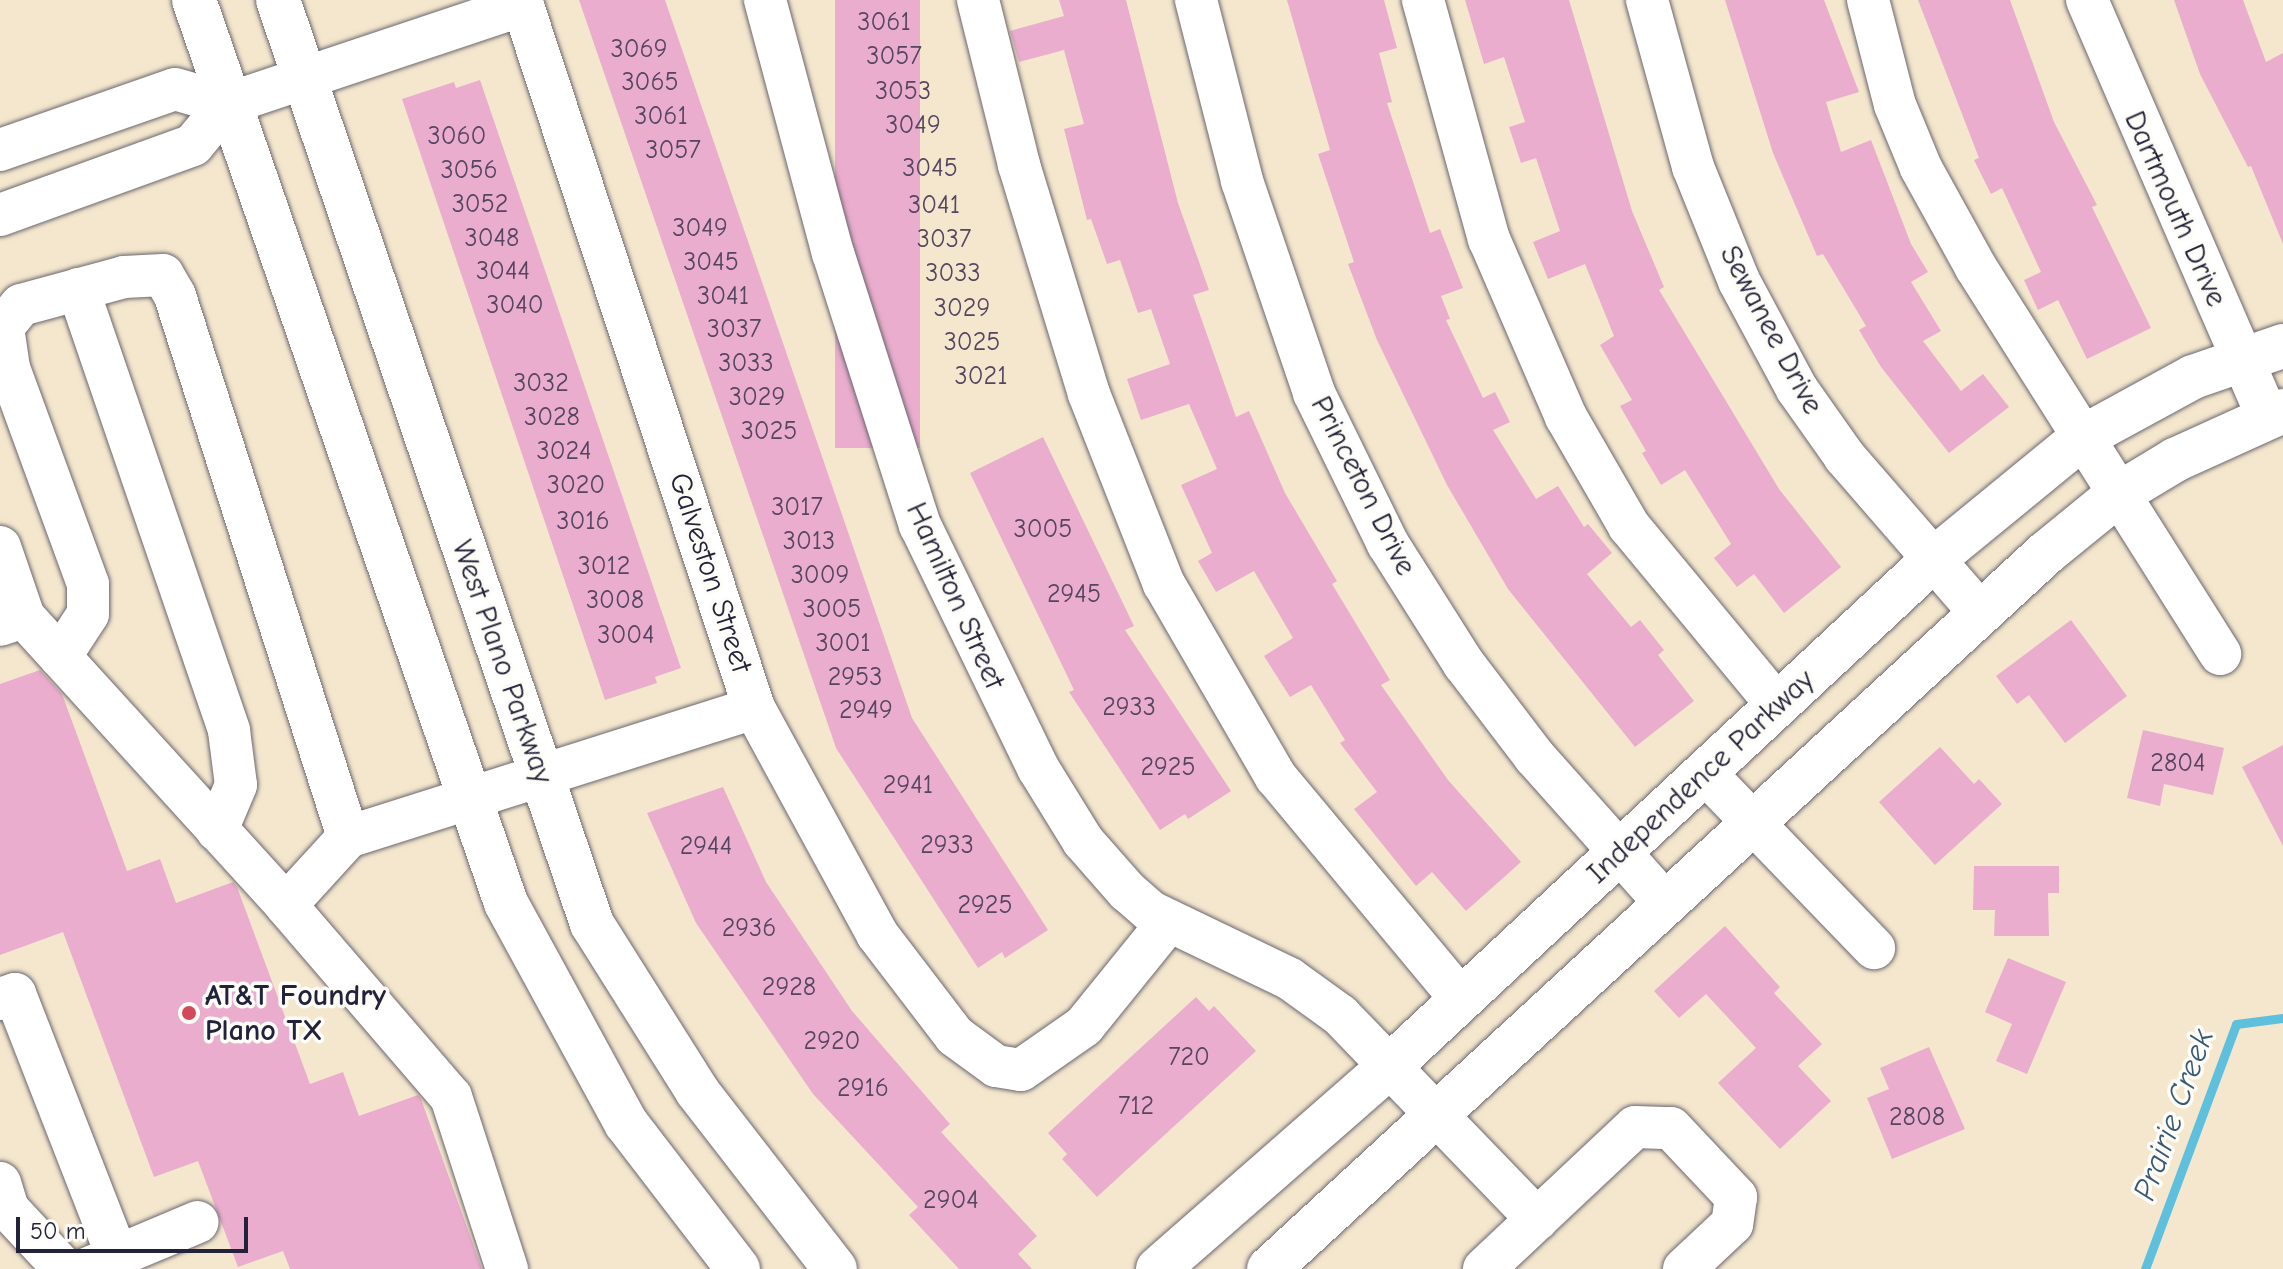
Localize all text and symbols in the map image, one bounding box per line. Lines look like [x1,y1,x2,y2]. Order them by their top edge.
house number: 3061 [857,7,911,39]
house number: 3069 [611,34,667,66]
house number: 3057 [866,41,922,73]
house number: 3065 [621,67,679,99]
house number: 3053 [875,76,931,108]
house number: 3061 [634,101,688,133]
street label: Dartmouth Drive [2116,106,2234,312]
house number: 3049 [885,110,941,142]
house number: 3060 [428,121,486,153]
house number: 3057 [645,135,701,167]
house number: 3045 [902,153,958,185]
house number: 3056 [440,155,498,187]
house number: 3052 [452,189,508,221]
house number: 3041 [908,190,960,222]
house number: 3049 [672,213,728,245]
house number: 3048 [465,223,519,255]
house number: 3037 [917,224,971,256]
street label: Sewanee Drive [1712,240,1830,420]
house number: 3045 [683,247,739,279]
house number: 3044 [476,256,530,288]
house number: 3033 [925,258,981,290]
house number: 3041 [697,281,749,313]
house number: 3040 [486,290,544,322]
house number: 3029 [934,293,990,325]
house number: 3037 [707,314,761,346]
house number: 3025 [944,327,1000,359]
house number: 3033 [718,348,774,380]
house number: 3021 [955,361,1007,393]
house number: 3032 [513,368,569,400]
house number: 3029 [729,382,785,414]
street label: Princeton Drive [1302,390,1424,582]
house number: 3028 [524,402,580,434]
house number: 3025 [741,416,797,448]
house number: 3024 [536,436,592,468]
street label: Galveston Street [661,468,759,678]
house number: 3020 [547,470,605,502]
house number: 3017 [771,492,823,524]
street label: Hamilton Street [898,497,1012,695]
house number: 3016 [556,506,610,538]
house number: 3005 [1014,514,1072,546]
house number: 3013 [783,526,835,558]
street label: West Plano Parkway [443,536,561,788]
house number: 3012 [578,551,630,583]
house number: 3009 [791,560,849,592]
house number: 2945 [1047,579,1101,611]
house number: 3008 [586,585,644,617]
house number: 3005 [803,594,861,626]
house number: 3004 [597,620,655,652]
house number: 3001 [815,628,871,660]
house number: 2953 [828,662,882,694]
street label: Independence Parkway [1580,662,1822,892]
house number: 2933 [1102,692,1156,724]
house number: 2949 [839,695,893,727]
house number: 2804 [2150,748,2206,780]
house number: 2925 [1140,752,1196,784]
house number: 2941 [883,770,933,802]
house number: 2933 [920,830,974,862]
house number: 2944 [680,831,732,863]
house number: 2925 [957,890,1013,922]
house number: 2936 [722,913,776,945]
house number: 2928 [762,972,816,1004]
place label: AT&T Foundry Plano TX [205,978,386,1048]
marker: AT&T Foundry Plano TX [180,1004,198,1022]
water label: Prairie Creek [2125,1024,2223,1206]
house number: 2920 [804,1026,860,1058]
house number: 720 [1168,1042,1210,1074]
house number: 2916 [837,1073,889,1105]
house number: 712 [1118,1091,1154,1123]
house number: 2808 [1889,1102,1945,1134]
house number: 2904 [923,1185,979,1217]
scale bar [20,1201,252,1251]
text: 50 m [30,1217,86,1245]

